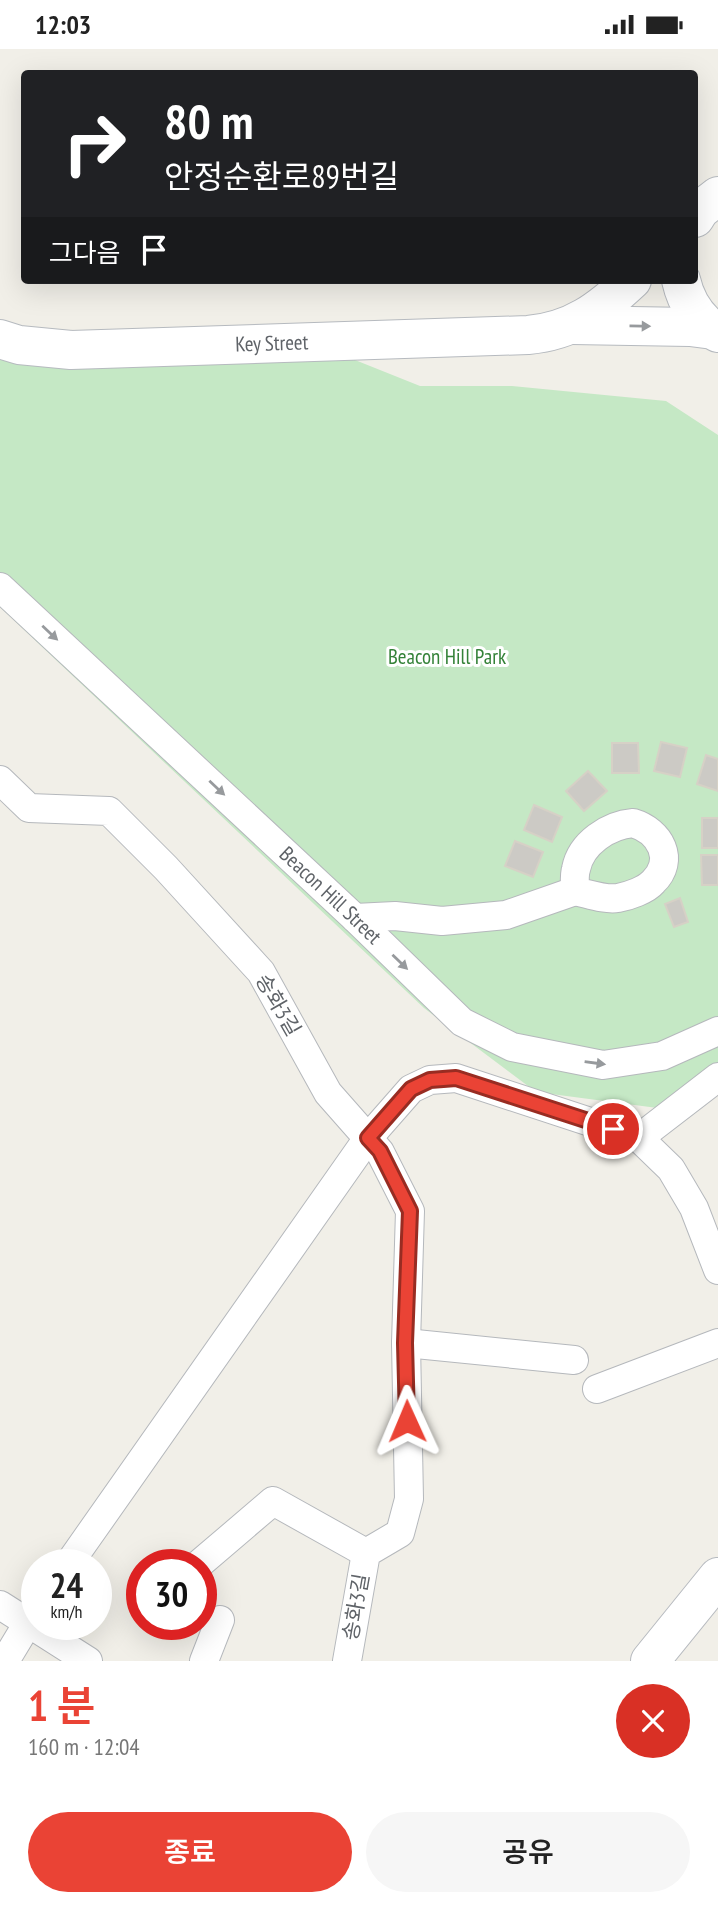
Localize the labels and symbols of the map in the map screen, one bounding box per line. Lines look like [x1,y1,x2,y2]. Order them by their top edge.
one-way arrow [629,321,651,332]
street label: Key Street [235,328,309,358]
one-way arrow [41,625,59,641]
park label: Beacon Hill Park [388,643,506,670]
one-way arrow [208,780,225,796]
street label: Beacon Hill Street [274,840,388,950]
one-way arrow [391,953,408,970]
street label: 송화3길 [250,969,307,1041]
one-way arrow [584,1057,606,1068]
pin [583,1099,643,1159]
position arrow [370,1384,444,1458]
speed limit sign: 30 [126,1549,217,1640]
street label: 송화3길 [336,1571,375,1642]

